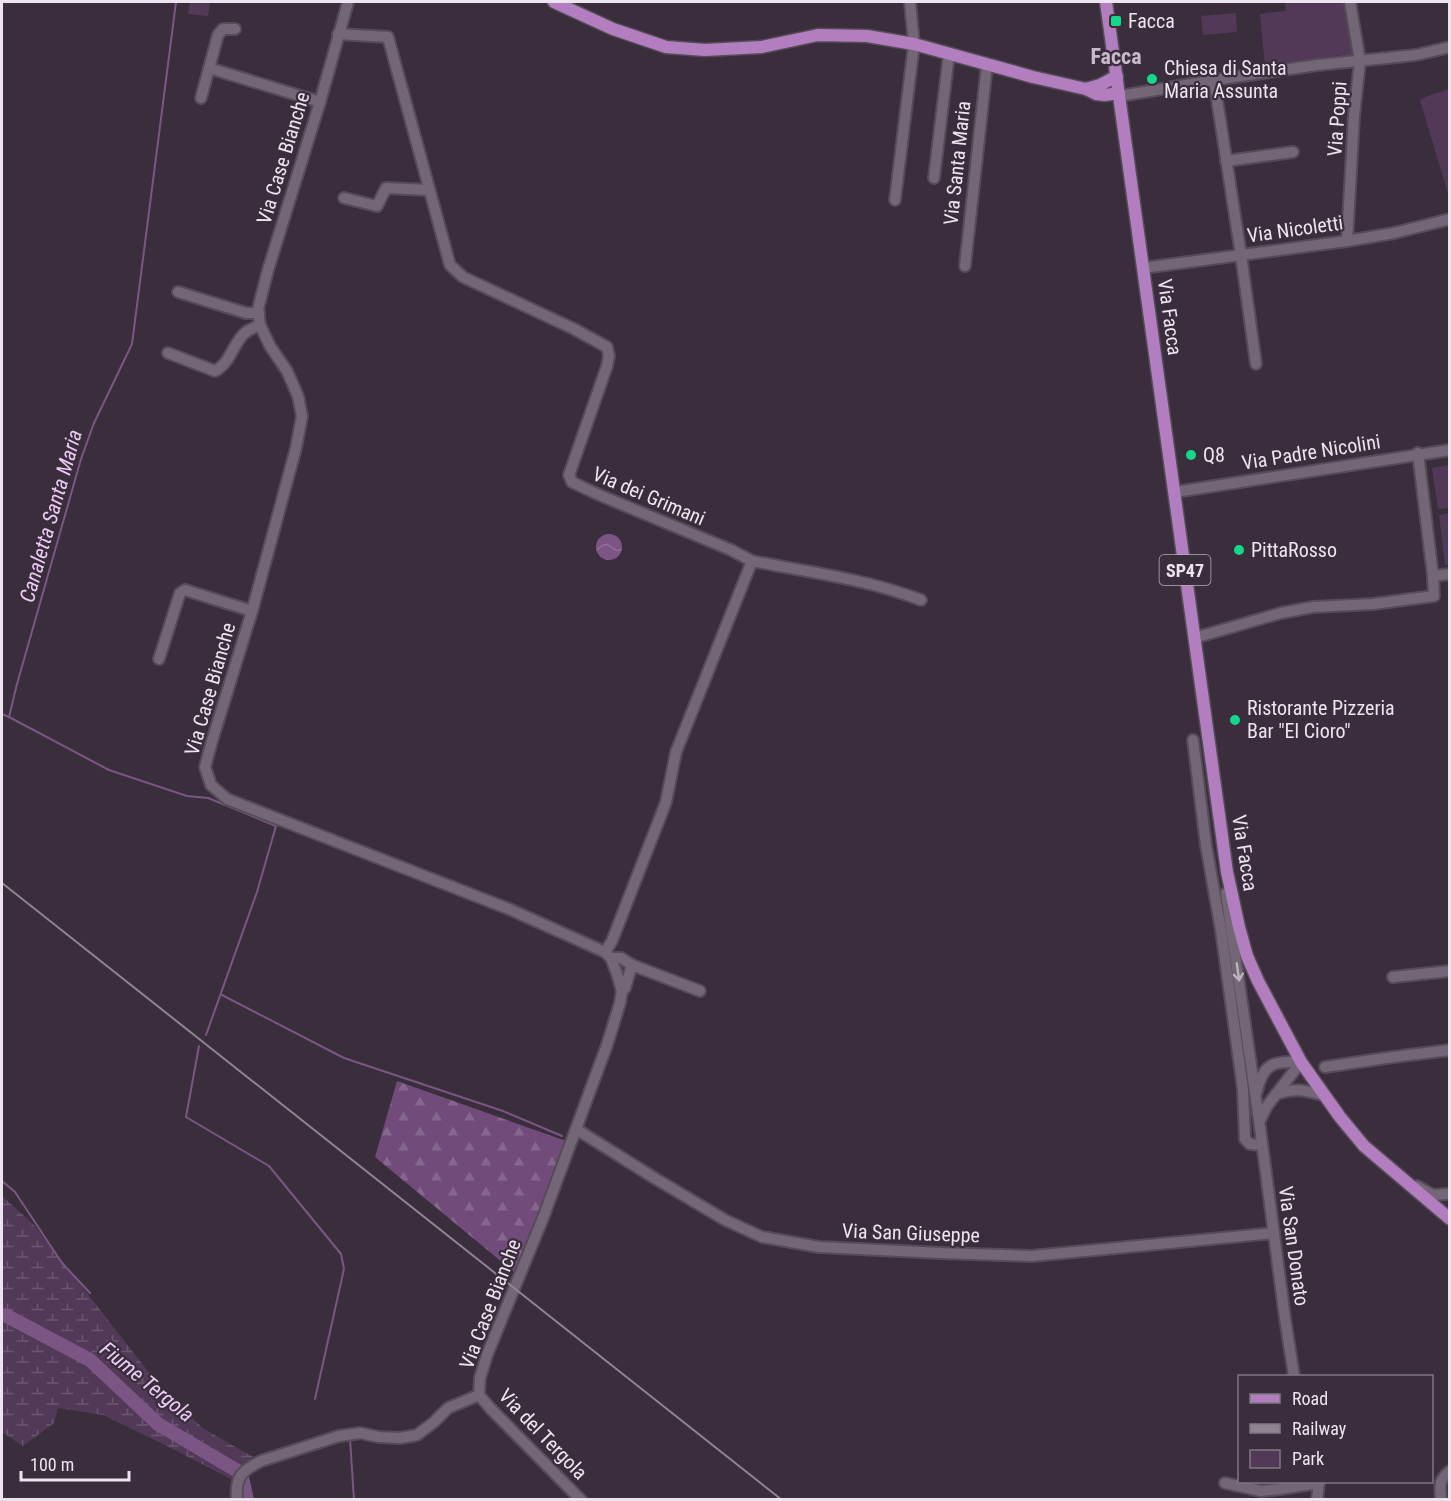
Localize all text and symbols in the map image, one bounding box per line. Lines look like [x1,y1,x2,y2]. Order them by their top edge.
place label: Facca [1128,9,1175,33]
marker: Facca [1109,14,1123,28]
district label: Facca [1090,44,1142,69]
place label: Chiesa di Santa Maria Assunta [1164,56,1287,103]
marker: Chiesa di Santa Maria Assunta [1145,72,1159,86]
street label: Via Poppi [1322,81,1352,157]
street label: Via Case Bianche [251,89,315,227]
street label: Via Santa Maria [939,100,975,226]
street label: Via Nicoletti [1245,210,1345,248]
street label: Via Facca [1153,277,1187,357]
water label: Canaletta Santa Maria [15,427,87,605]
street label: Via Padre Nicolini [1240,429,1382,475]
place label: Q8 [1203,443,1225,467]
marker: Q8 [1184,448,1198,462]
street label: Via dei Grimani [589,462,709,530]
place label: PittaRosso [1251,538,1337,562]
marker: PittaRosso [1232,543,1246,557]
road number: SP47 [1160,555,1210,585]
street label: Via Case Bianche [180,620,240,758]
place label: Ristorante Pizzeria Bar "El Cioro" [1247,696,1395,743]
marker: Ristorante Pizzeria Bar "El Cioro" [1228,713,1242,727]
street label: Via Facca [1227,813,1263,893]
one-way arrow [1232,961,1243,981]
street label: Via San Donato [1274,1185,1314,1307]
street label: Via San Giuseppe [842,1219,980,1247]
street label: Via Case Bianche [454,1236,526,1372]
water label: Fiume Tergola [95,1337,199,1427]
legend [1238,1375,1433,1483]
street label: Via del Tergola [494,1384,592,1484]
text: Road [1292,1388,1328,1409]
text: Railway [1292,1418,1347,1439]
scale bar [21,1444,129,1482]
text: Park [1292,1448,1324,1469]
text: 100 m [30,1454,74,1475]

